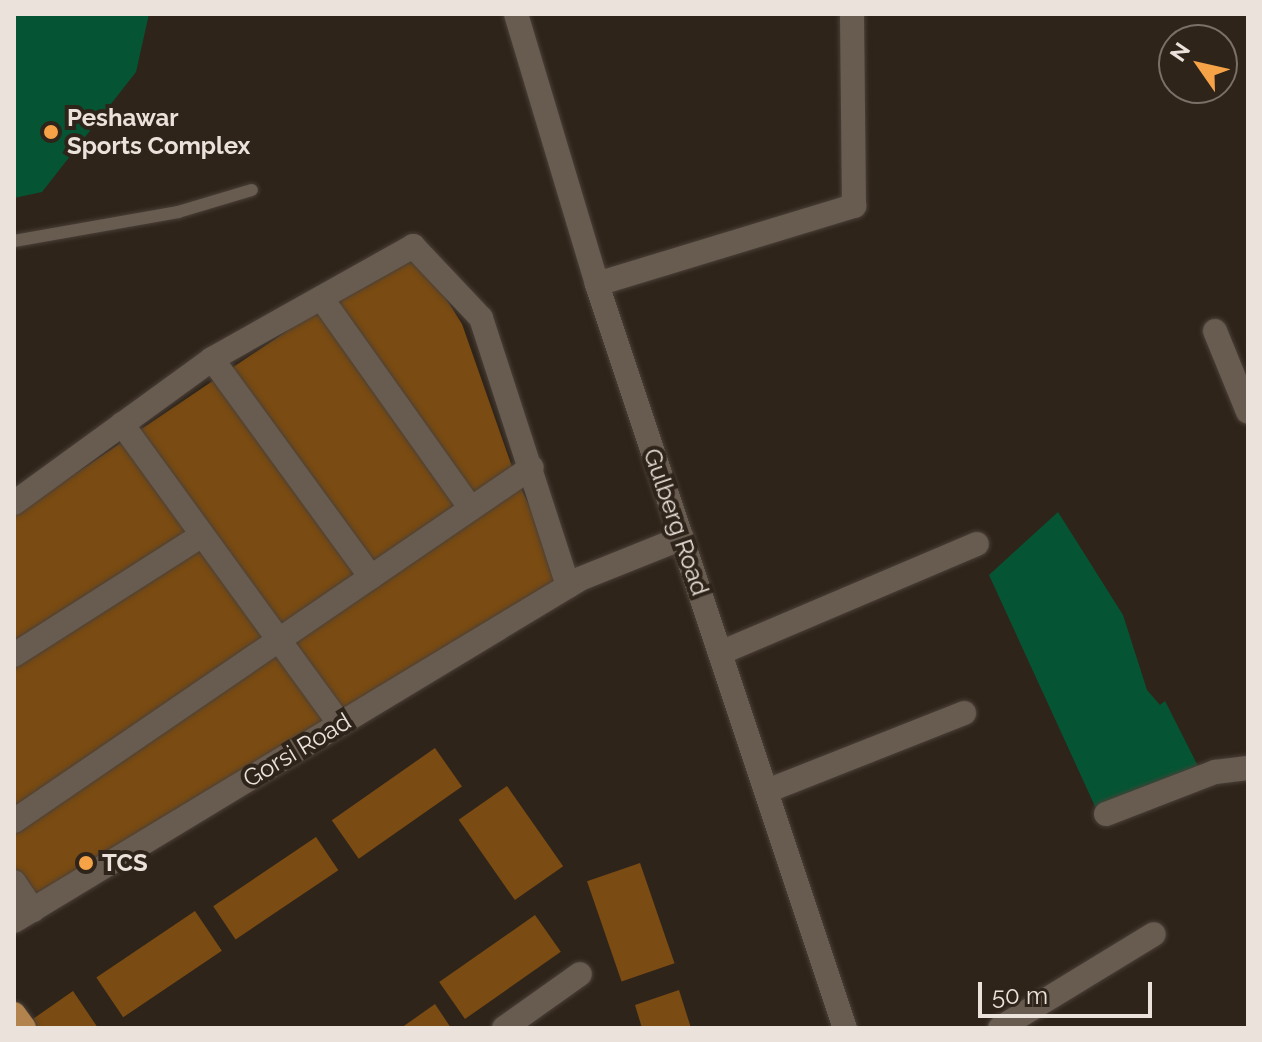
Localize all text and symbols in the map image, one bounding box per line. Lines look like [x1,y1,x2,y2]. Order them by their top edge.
north arrow [1158,24,1238,104]
text: N [1164,37,1195,66]
place label: Peshawar Sports Complex [67,104,250,160]
marker: Peshawar Sports Complex [42,123,60,141]
street label: Gulberg Road [637,445,715,599]
street label: Gorsi Road [238,707,356,793]
place label: TCS [102,849,148,877]
marker: TCS [77,854,95,872]
scale bar [982,966,1156,1016]
text: 50 m [992,981,1048,1010]

